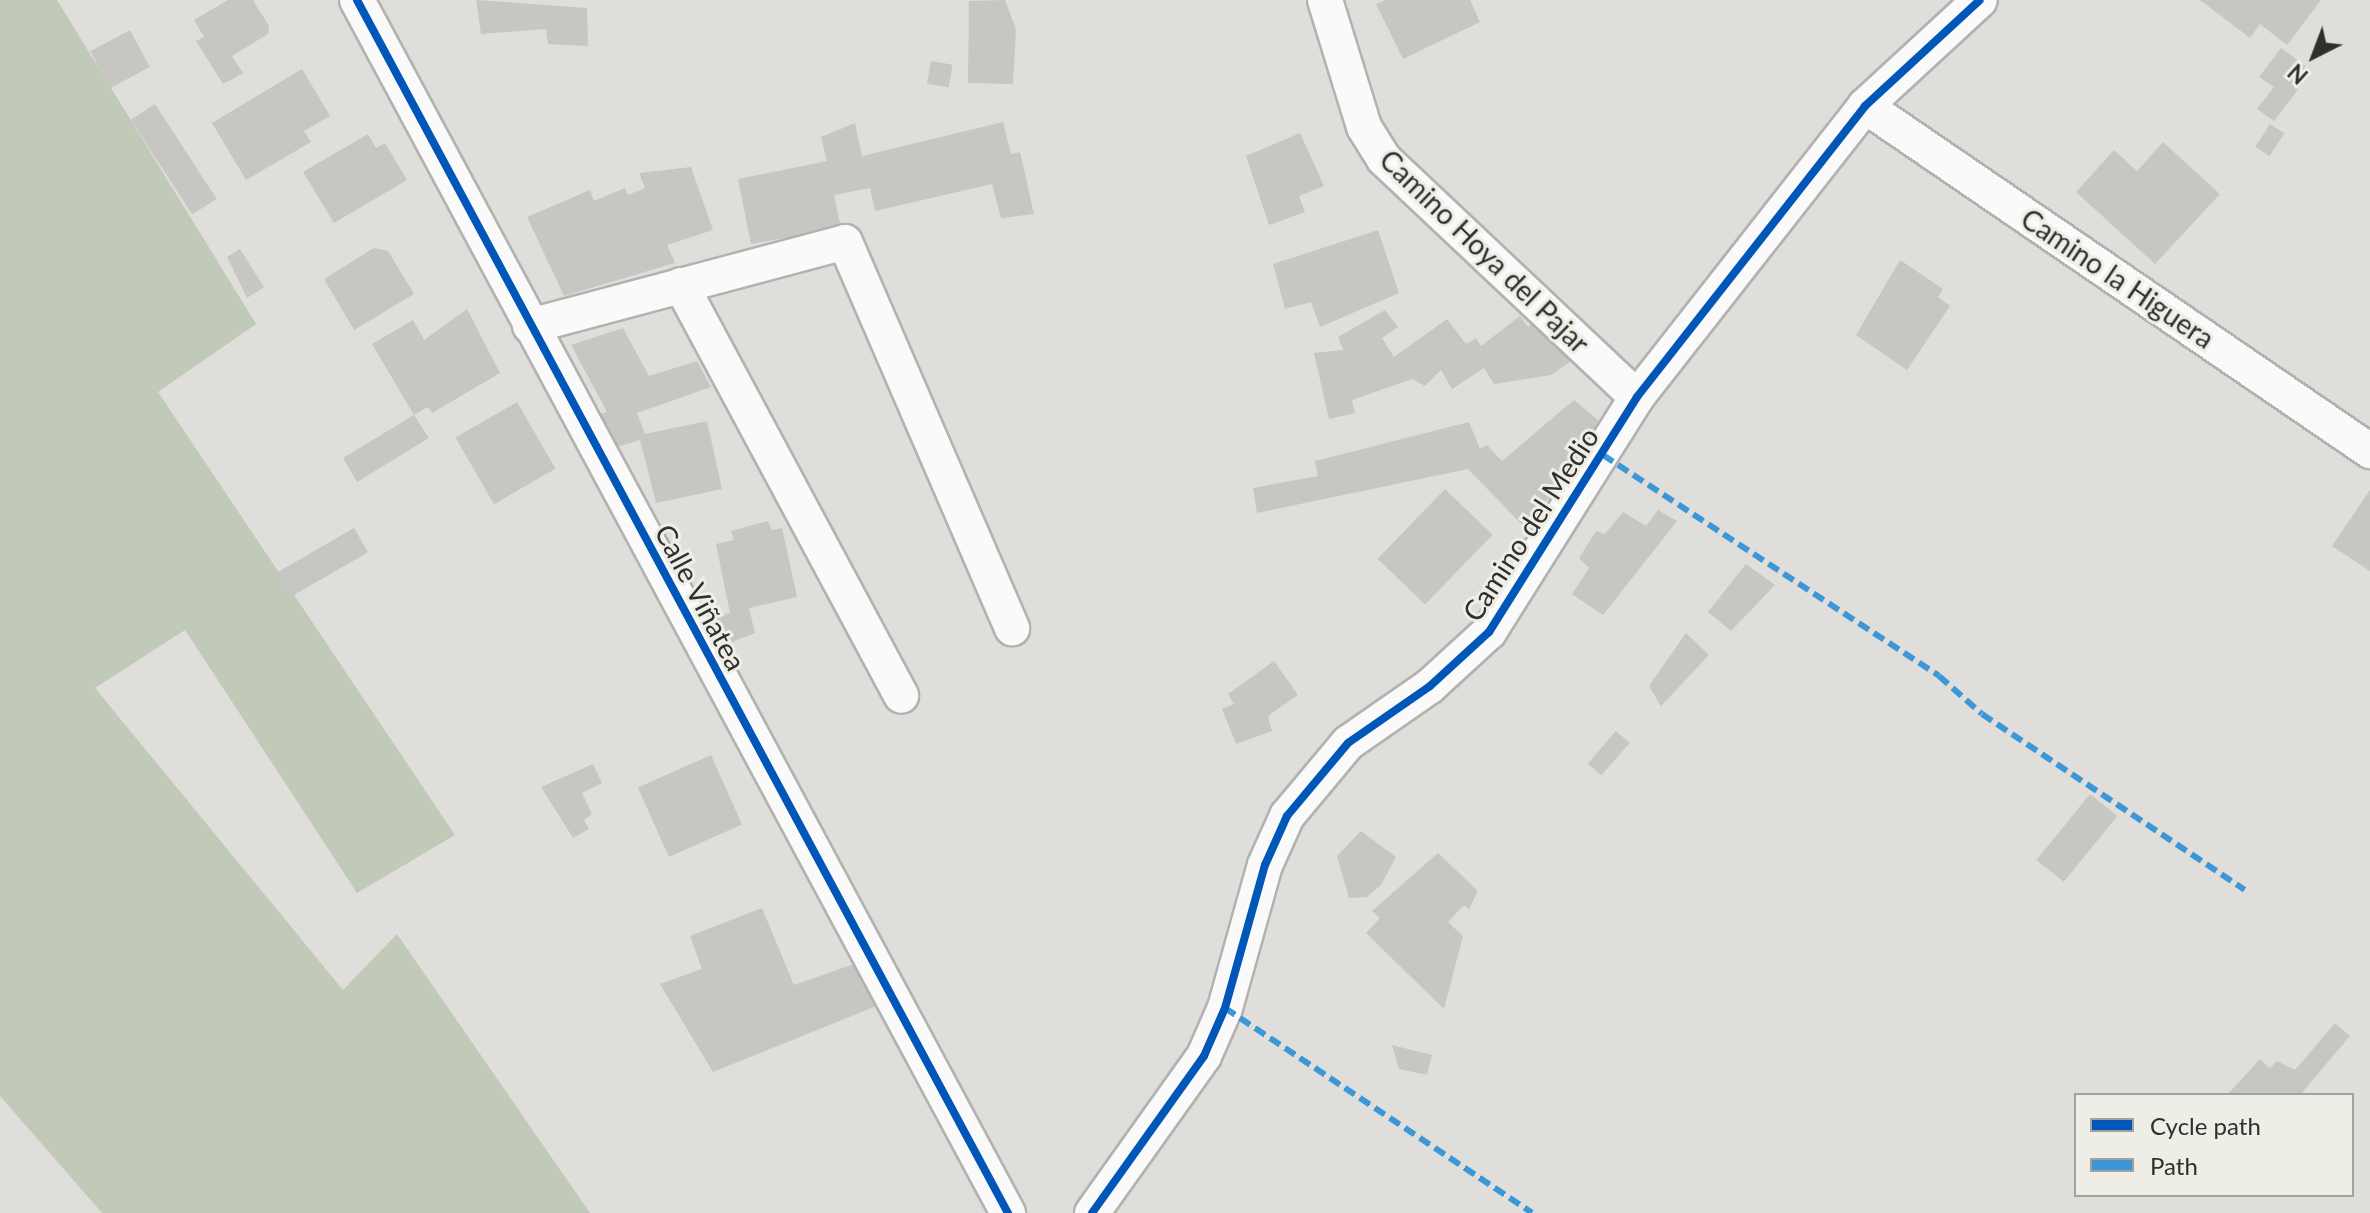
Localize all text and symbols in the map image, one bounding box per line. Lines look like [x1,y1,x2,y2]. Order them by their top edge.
north arrow [2274,16,2354,96]
text: N [2282,59,2313,90]
street label: Camino Hoya del Pajar [1373,142,1597,360]
street label: Camino la Higuera [2015,201,2221,355]
street label: Camino del Medio [1455,421,1605,627]
street label: Calle Viñatea [648,518,754,676]
legend [2074,1093,2354,1197]
text: Cycle path [2150,1111,2261,1140]
text: Path [2150,1151,2198,1180]

